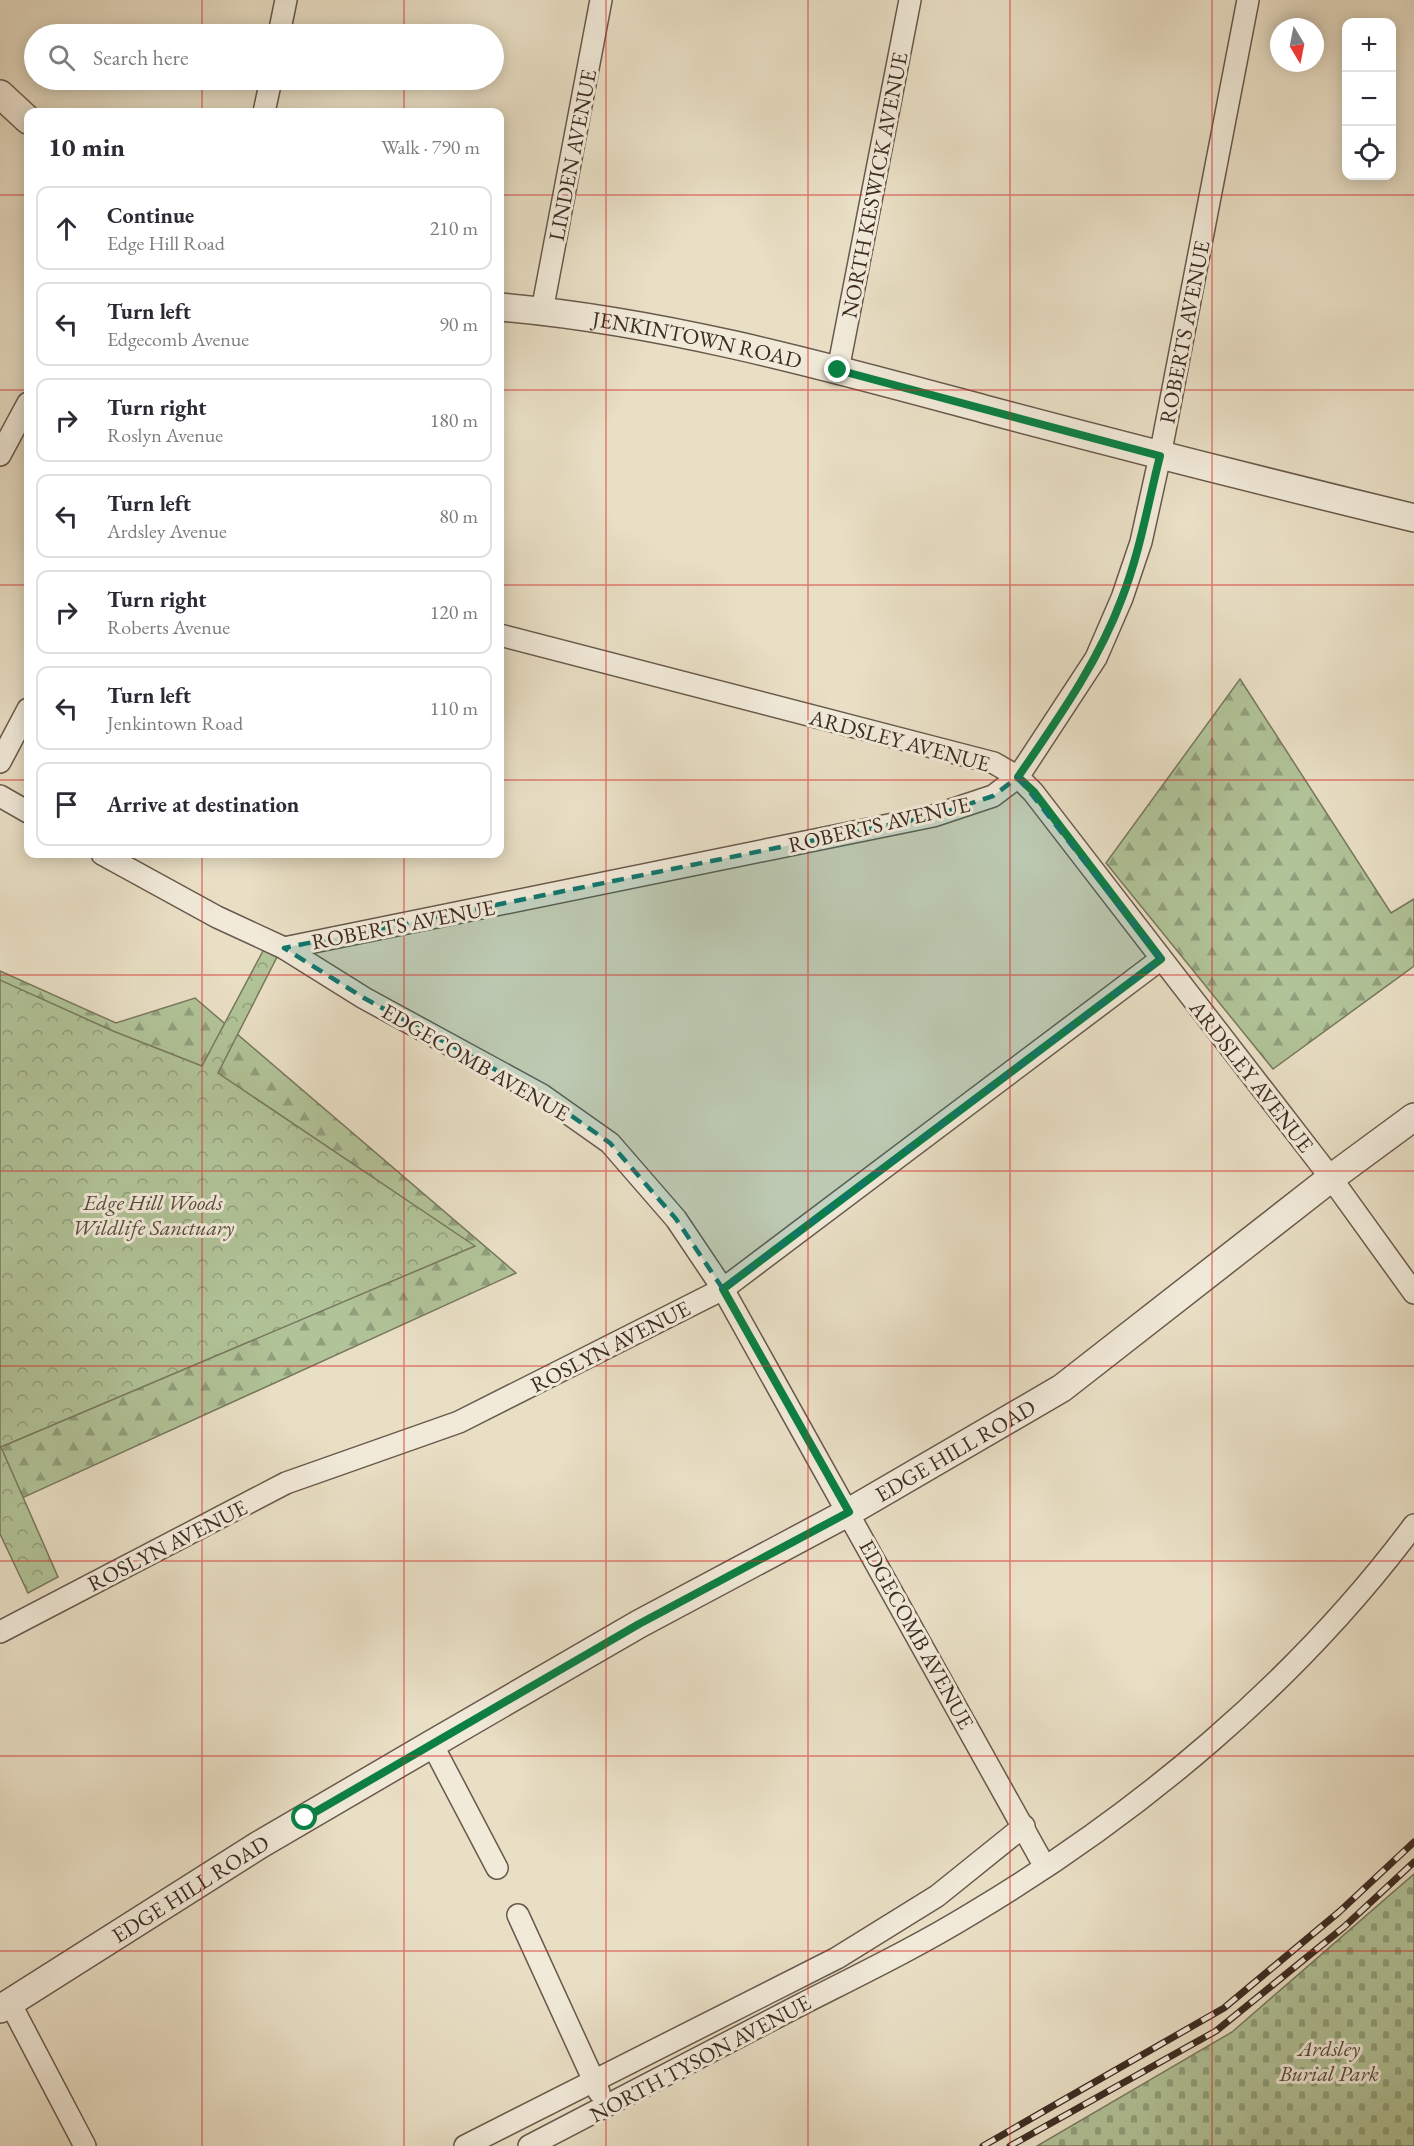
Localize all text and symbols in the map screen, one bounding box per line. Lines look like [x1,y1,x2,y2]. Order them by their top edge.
north arrow [1270,18,1324,72]
map controls [1342,18,1396,180]
button: + [1342,18,1396,72]
search box [24,24,504,90]
icon: search [45,41,78,74]
text: Search here [93,43,188,72]
street label: NORTH KESWICK AVENUE [834,50,915,321]
street label: LINDEN AVENUE [542,67,603,243]
button: − [1342,72,1396,126]
button: locate [1342,126,1396,180]
text: 10 min [48,130,125,164]
text: Walk · 790 m [381,134,480,160]
text: Continue [107,201,194,230]
icon: ahead [50,212,83,245]
text: 210 m [430,215,478,241]
text: Edge Hill Road [107,230,225,256]
street label: ROBERTS AVENUE [1153,238,1216,426]
text: Turn left [107,297,191,326]
street label: JENKINTOWN ROAD [588,304,805,375]
icon: left [50,308,83,341]
text: 90 m [439,311,478,337]
text: Edgecomb Avenue [107,326,249,352]
route end [824,356,850,382]
text: Turn right [107,393,206,422]
icon: right [50,404,83,437]
text: 180 m [430,407,478,433]
text: Roslyn Avenue [107,422,223,448]
text: Turn left [107,489,191,518]
icon: left [50,500,83,533]
text: 80 m [439,503,478,529]
text: Ardsley Avenue [107,518,227,544]
text: Turn right [107,585,206,614]
icon: right [50,596,83,629]
text: 120 m [430,599,478,625]
text: Roberts Avenue [107,614,230,640]
text: Turn left [107,681,191,710]
icon: left [50,692,83,725]
text: 110 m [430,695,478,721]
street label: ARDSLEY AVENUE [806,702,993,778]
text: Jenkintown Road [107,710,243,736]
icon: arrive [50,788,83,821]
street label: ROBERTS AVENUE [785,789,973,860]
text: Arrive at destination [107,790,299,819]
street label: ROBERTS AVENUE [309,893,497,956]
street label: ARDSLEY AVENUE [1182,993,1320,1158]
street label: EDGECOMB AVENUE [377,997,575,1128]
park label: Edge Hill Woods Wildlife Sanctuary [72,1188,234,1242]
street label: ROSLYN AVENUE [525,1294,695,1399]
street label: EDGE HILL ROAD [870,1393,1041,1509]
street label: ROSLYN AVENUE [82,1493,252,1598]
street label: EDGECOMB AVENUE [852,1534,981,1734]
route start [291,1804,317,1830]
street label: EDGE HILL ROAD [106,1828,274,1950]
street label: NORTH TYSON AVENUE [585,1988,816,2129]
park label: Ardsley Burial Park [1278,2034,1379,2088]

